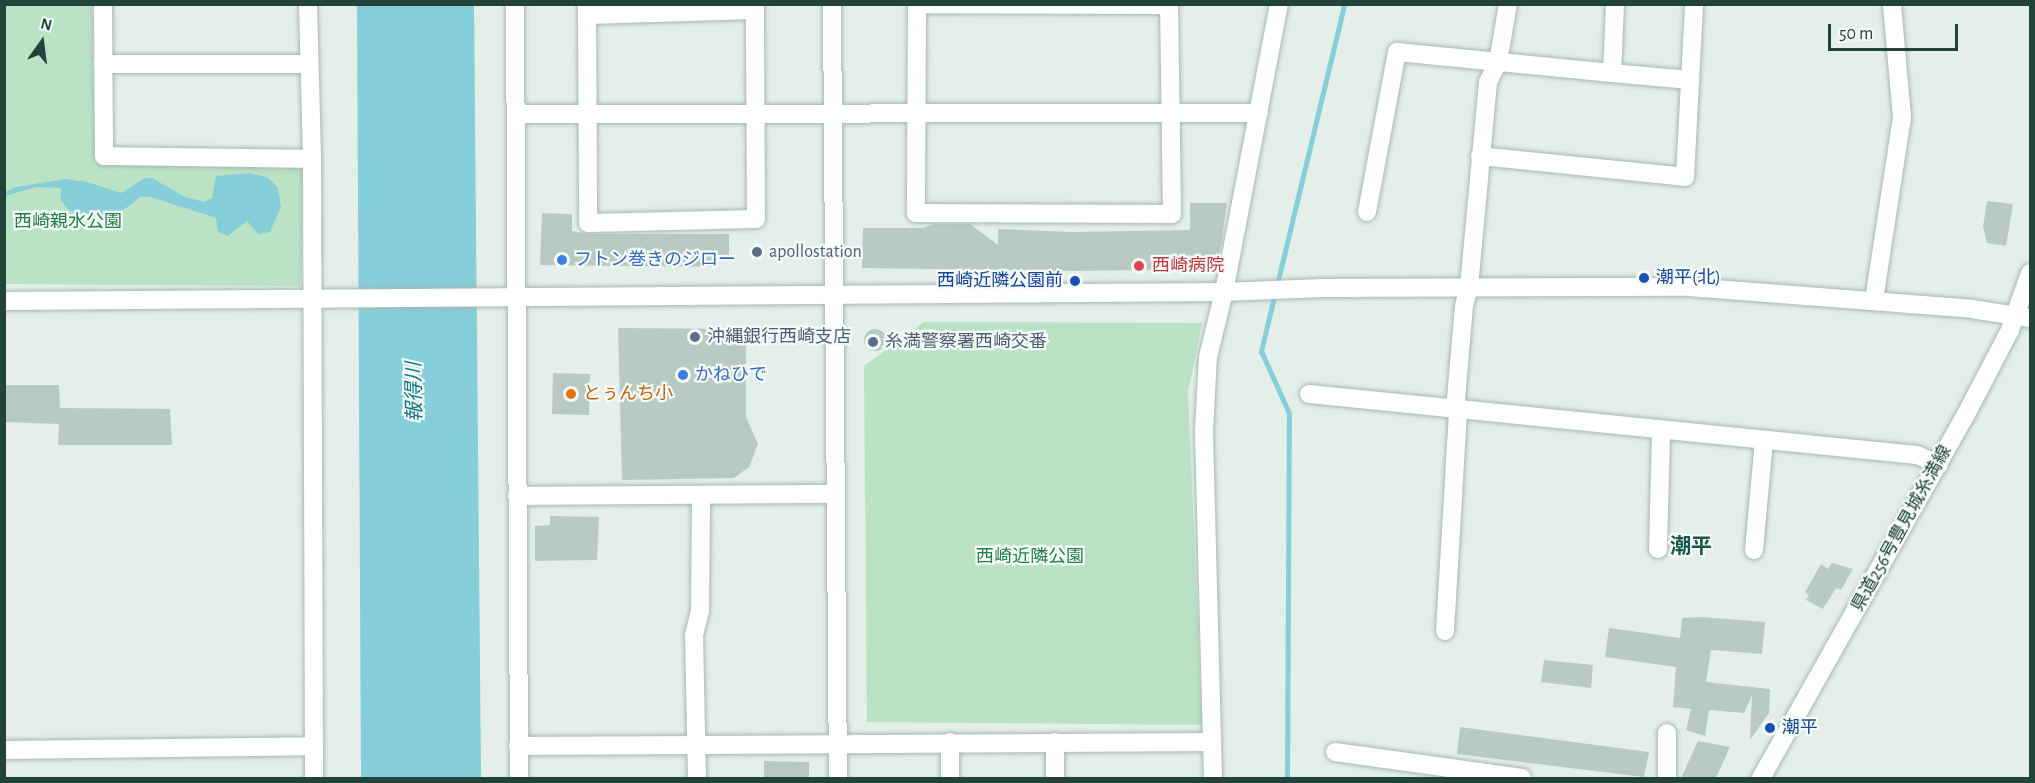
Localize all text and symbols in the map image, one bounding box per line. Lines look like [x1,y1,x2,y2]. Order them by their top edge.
north arrow [12,12,72,72]
scale bar [1831,12,1962,50]
text: N [39,15,54,34]
text: 50 m [1839,25,1873,43]
park label: 西崎親水公園 [14,211,122,233]
place label: apollostation [769,241,862,263]
marker: apollostation [750,245,764,259]
place label: フトン巻きのジロー [574,249,736,271]
marker: フトン巻きのジロー [555,253,569,267]
place label: 西崎病院 [1152,255,1224,277]
marker: 西崎病院 [1130,257,1148,275]
place label: 潮平(北) [1656,267,1721,289]
place label: 西崎近隣公園前 [937,270,1063,292]
marker: 潮平(北) [1637,271,1651,285]
marker: 西崎近隣公園前 [1068,274,1082,288]
place label: 沖縄銀行西崎支店 [707,326,851,348]
marker: 沖縄銀行西崎支店 [688,330,702,344]
place label: 糸満警察署西崎交番 [885,331,1047,353]
marker: 糸満警察署西崎交番 [866,335,880,349]
water label: 報得川 [402,362,428,422]
place label: かねひで [695,364,767,386]
marker: かねひで [676,368,690,382]
place label: とぅんち小 [583,383,673,405]
marker: とぅんち小 [564,387,578,401]
street label: 県道256号豊見城糸満線 [1847,442,1957,616]
district label: 潮平 [1670,534,1712,560]
park label: 西崎近隣公園 [976,546,1084,568]
place label: 潮平 [1782,717,1818,739]
marker: 潮平 [1763,721,1777,735]

